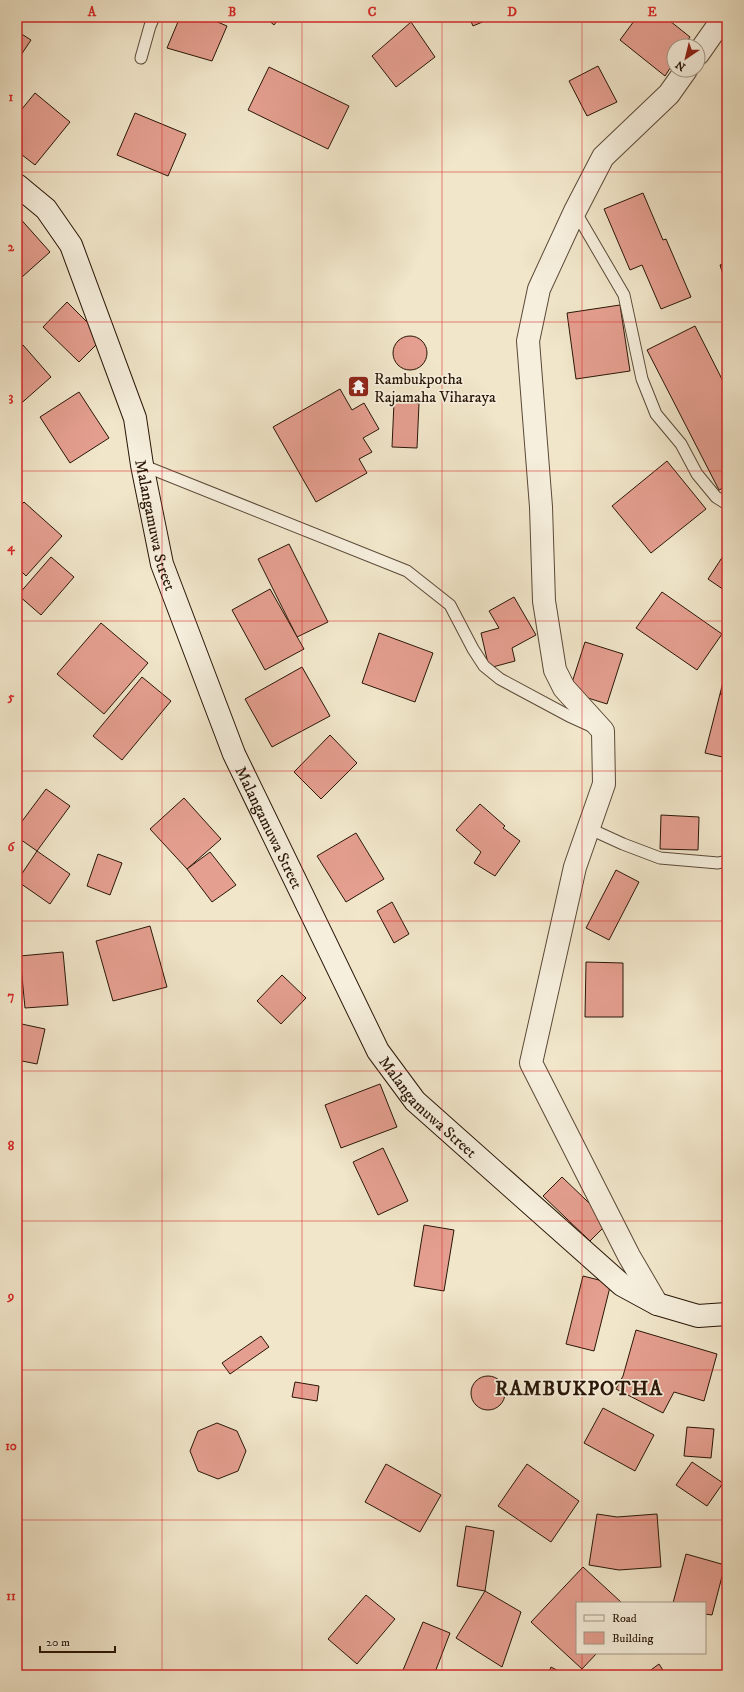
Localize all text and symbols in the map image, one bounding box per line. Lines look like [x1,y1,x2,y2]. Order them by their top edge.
text: A [87,4,97,20]
text: B [228,4,236,20]
text: C [368,4,377,20]
text: D [507,4,517,20]
text: E [647,4,657,20]
north arrow [666,38,706,78]
text: N [673,57,689,74]
text: 1 [9,89,14,105]
text: 2 [8,239,15,255]
place label: Rambukpotha Rajamaha Viharaya [374,369,496,407]
temple icon: Rambukpotha Rajamaha Viharaya [345,374,371,400]
text: 3 [9,389,14,405]
street label: Malangamuwa Street [130,458,180,594]
text: 4 [6,539,15,556]
text: 5 [7,689,15,705]
street label: Malangamuwa Street [230,763,307,892]
text: 6 [8,839,16,855]
text: 7 [8,988,15,1004]
street label: Malangamuwa Street [374,1052,481,1162]
text: 8 [8,1138,15,1154]
text: 9 [7,1288,14,1304]
district label: RAMBUKPOTHA [495,1377,663,1402]
text: 10 [5,1438,17,1454]
text: 11 [6,1588,16,1604]
legend [576,1602,706,1654]
text: Road [612,1611,637,1626]
scale bar [40,1628,115,1654]
text: Building [612,1631,653,1646]
text: 20 m [46,1635,70,1650]

